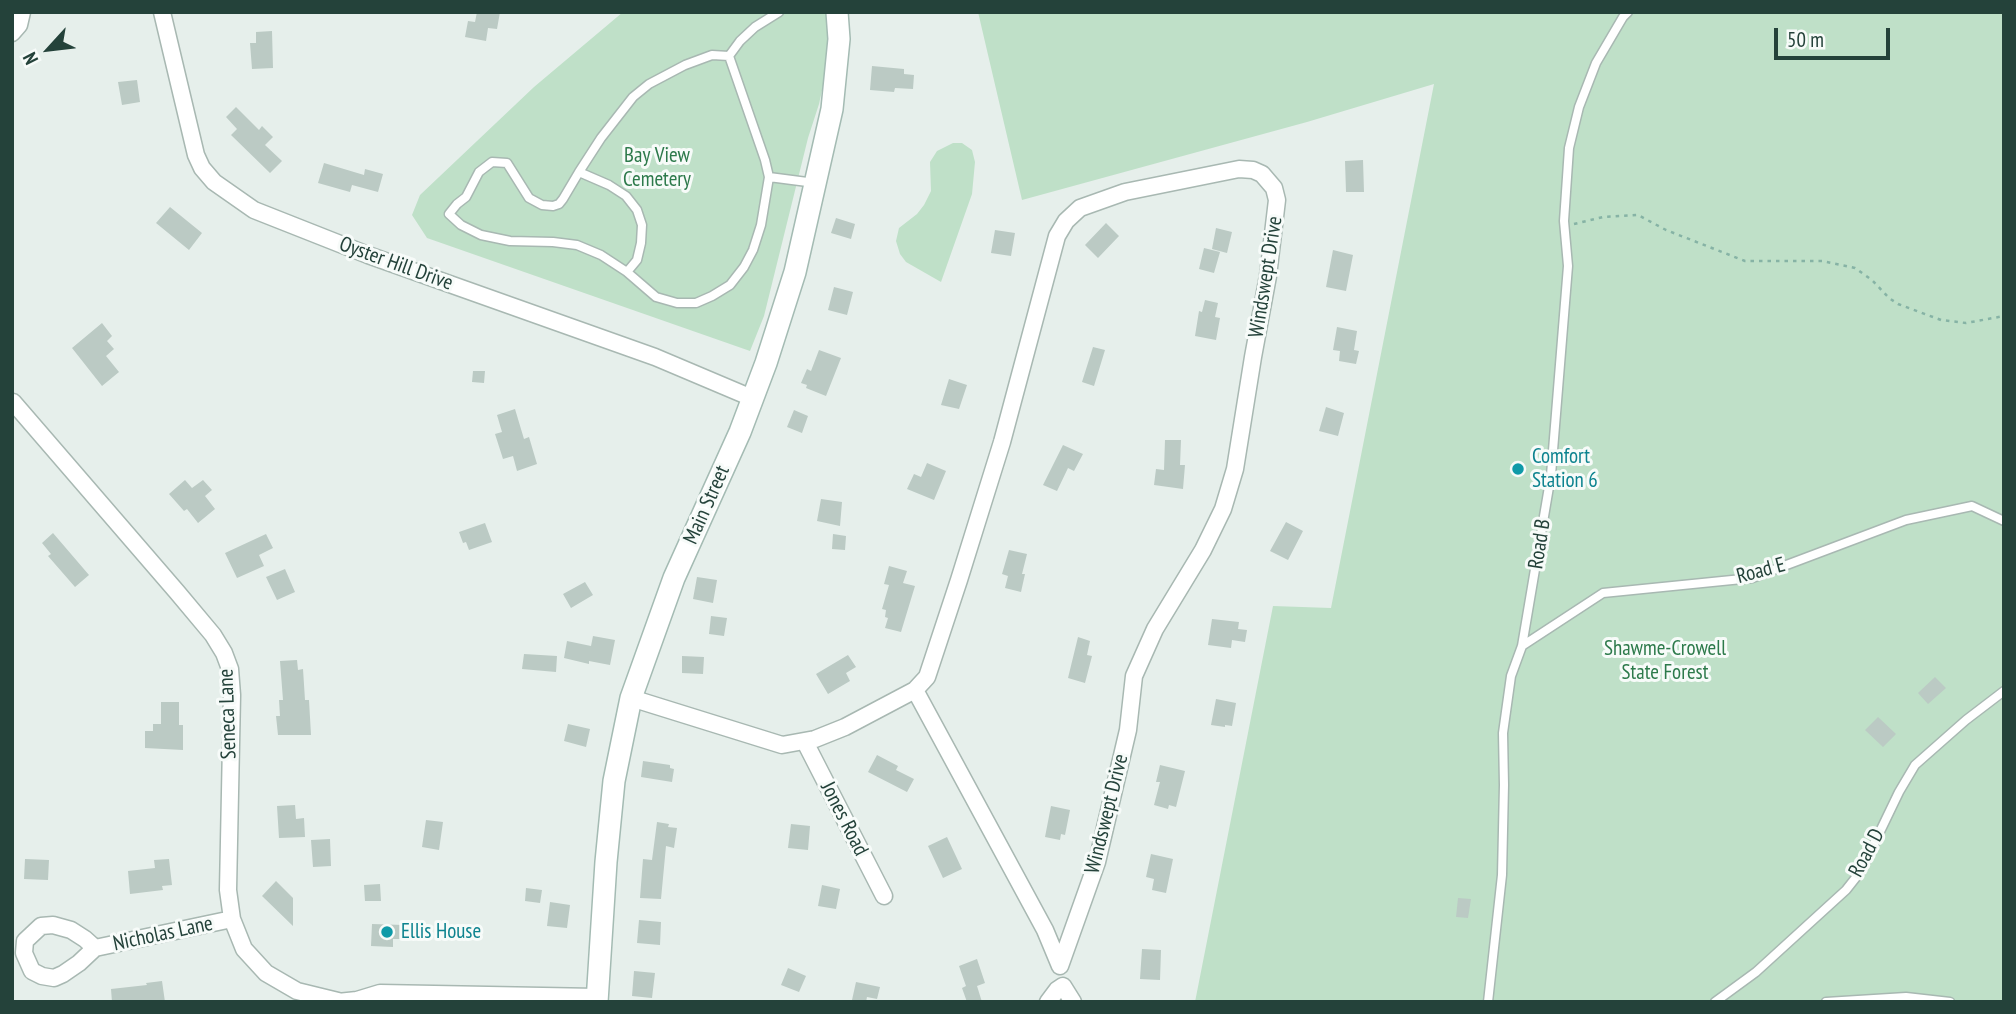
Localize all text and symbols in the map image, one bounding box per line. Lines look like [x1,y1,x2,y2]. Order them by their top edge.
north arrow [14,14,84,84]
scale bar [1778,14,1894,58]
text: 50 m [1787,26,1824,53]
text: N [17,49,43,69]
park label: Bay View Cemetery [623,143,691,193]
street label: Windswept Drive [1244,215,1288,339]
street label: Oyster Hill Drive [336,232,456,296]
place label: Comfort Station 6 [1532,444,1598,494]
marker: Comfort Station 6 [1510,461,1526,477]
street label: Main Street [679,462,735,548]
street label: Road B [1524,517,1556,571]
street label: Road E [1734,552,1788,590]
park label: Shawme-Crowell State Forest [1604,636,1726,686]
street label: Seneca Lane [214,668,242,760]
street label: Windswept Drive [1080,752,1134,876]
street label: Jones Road [815,778,873,860]
street label: Road D [1844,824,1890,882]
street label: Nicholas Lane [111,911,215,957]
place label: Ellis House [401,919,481,945]
marker: Ellis House [379,924,395,940]

